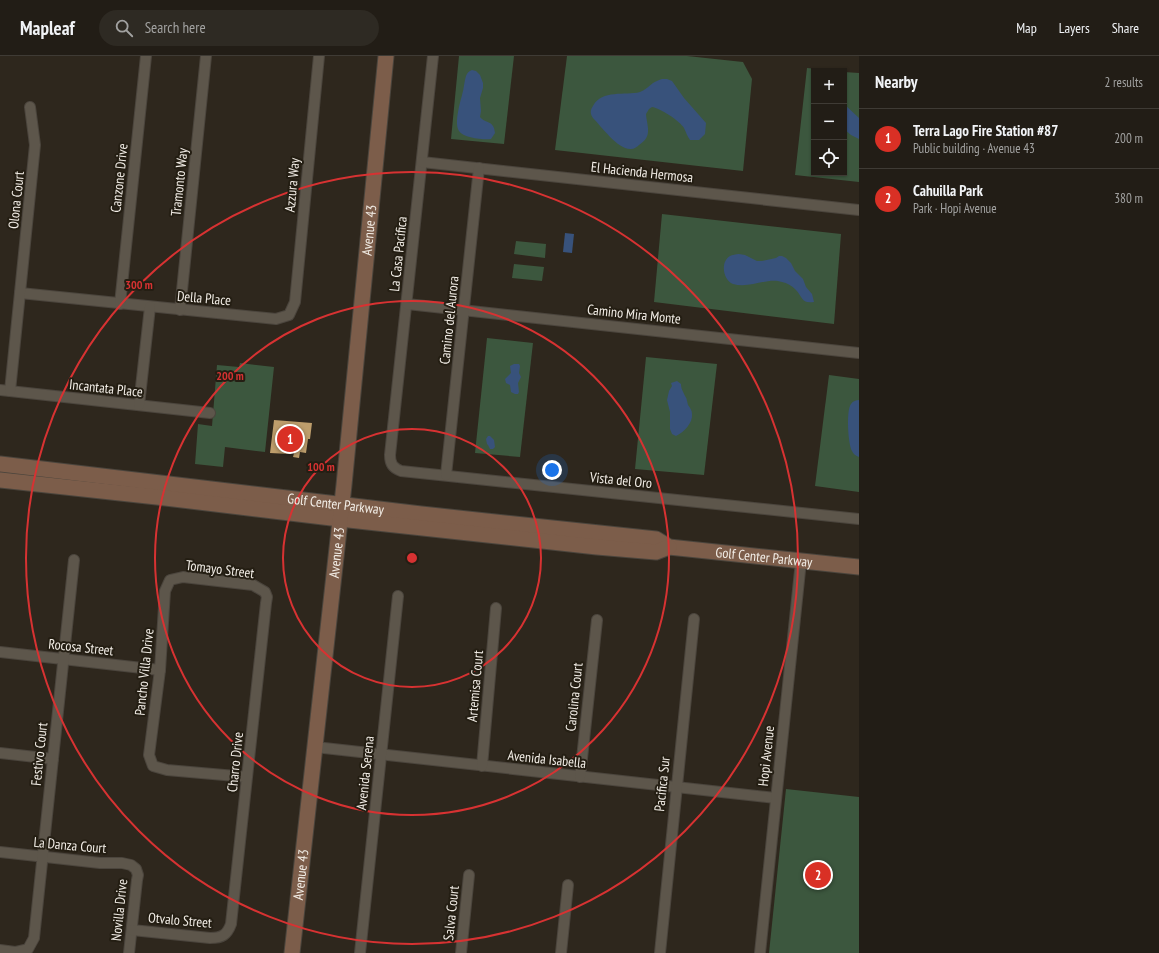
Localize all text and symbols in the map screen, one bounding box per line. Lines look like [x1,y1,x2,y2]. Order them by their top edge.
search box [99,10,379,46]
text: Mapleaf [20,16,75,40]
icon: search [113,17,135,39]
text: Search here [145,18,206,37]
text: Map [1016,19,1037,37]
text: Layers [1059,19,1090,37]
text: Share [1112,19,1139,37]
map controls [811,68,847,176]
button: + [811,68,847,104]
text: Nearby [875,71,918,93]
text: 2 results [1104,74,1143,91]
button: − [811,104,847,140]
text: Terra Lago Fire Station #87 [913,121,1058,140]
text: 1 [885,130,891,147]
text: 200 m [1114,130,1143,147]
button: locate [811,140,847,176]
text: Public building · Avenue 43 [913,140,1035,157]
street label: Canzone Drive [106,142,132,213]
street label: Tramonto Way [166,146,192,217]
street label: Azzura Way [281,156,303,213]
street label: El Hacienda Hermosa [590,158,694,186]
street label: Olona Court [4,170,28,230]
text: Cahuilla Park [913,181,983,200]
text: 2 [885,190,891,207]
text: 380 m [1114,190,1143,207]
text: Park · Hopi Avenue [913,200,997,217]
street label: Avenue 43 [358,204,380,256]
street label: La Casa Pacifica [385,215,411,293]
street label: Camino del Aurora [435,275,463,365]
text: 300 m [125,277,153,292]
street label: Della Place [176,287,232,309]
street label: Camino Mira Monte [586,300,682,328]
text: 200 m [216,368,244,383]
street label: Incantata Place [68,375,144,401]
pin: 1 [277,424,303,454]
text: 100 m [307,459,335,474]
your location [542,460,562,480]
street label: Vista del Oro [588,468,653,492]
street label: Golf Center Parkway [286,489,386,519]
street label: Avenue 43 [325,526,348,579]
street label: Golf Center Parkway [715,543,814,571]
centre of rings [405,551,419,565]
street label: Tomayo Street [185,556,255,582]
street label: Pancho Villa Drive [130,627,158,716]
street label: Rocosa Street [48,635,115,659]
street label: Artemisa Court [463,649,487,723]
street label: Carolina Court [561,662,587,732]
street label: Festivo Court [27,721,51,787]
street label: Hopi Avenue [754,725,778,787]
street label: Charro Drive [223,731,247,793]
street label: Avenida Serena [352,735,378,811]
street label: Avenida Isabella [507,746,587,772]
street label: Pacifica Sur [650,755,674,812]
street label: La Danza Court [33,833,107,857]
street label: Avenue 43 [289,848,312,901]
pin: 2 [805,860,831,890]
street label: Novilla Drive [107,878,131,942]
street label: Salva Court [439,885,463,941]
street label: Otvalo Street [147,908,213,932]

